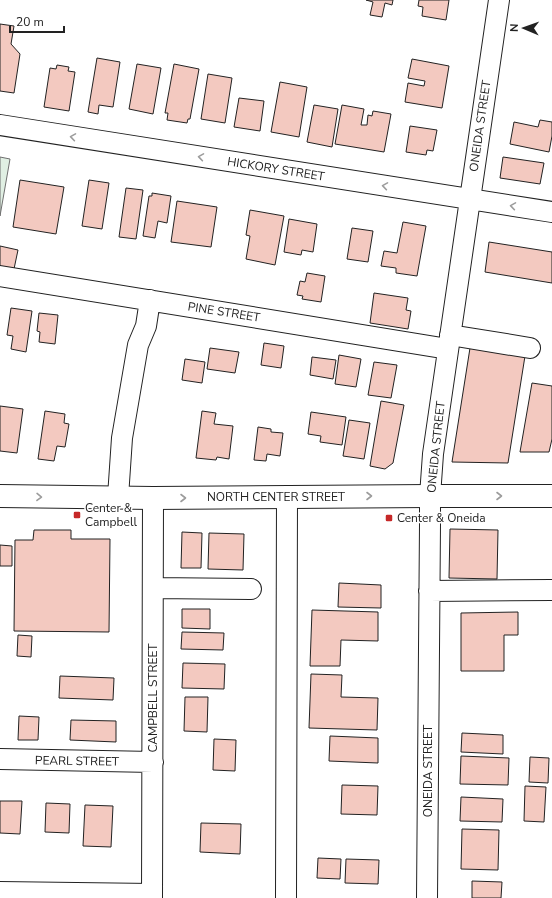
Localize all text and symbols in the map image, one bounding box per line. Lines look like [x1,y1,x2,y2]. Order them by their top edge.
scale bar [10,8,64,34]
north arrow [504,8,544,48]
text: 20 m [16,14,44,30]
text: N [507,23,522,32]
street label: ONEIDA STREET [466,78,494,173]
one-way arrow [70,133,76,142]
one-way arrow [198,153,204,162]
street label: HICKORY STREET [226,153,327,185]
one-way arrow [382,182,388,191]
one-way arrow [510,202,517,211]
street label: PINE STREET [187,298,262,326]
street label: ONEIDA STREET [423,400,449,494]
street label: NORTH CENTER STREET [207,489,346,505]
one-way arrow [366,492,372,500]
one-way arrow [496,492,502,500]
one-way arrow [36,493,42,501]
one-way arrow [180,494,186,502]
place label: Center & Campbell [85,500,137,530]
marker: Center & Campbell [72,510,82,520]
place label: Center & Oneida [397,510,486,526]
marker: Center & Oneida [384,513,394,523]
street label: CAMPBELL STREET [145,643,161,753]
street label: ONEIDA STREET [420,724,436,817]
street label: PEARL STREET [35,752,120,770]

